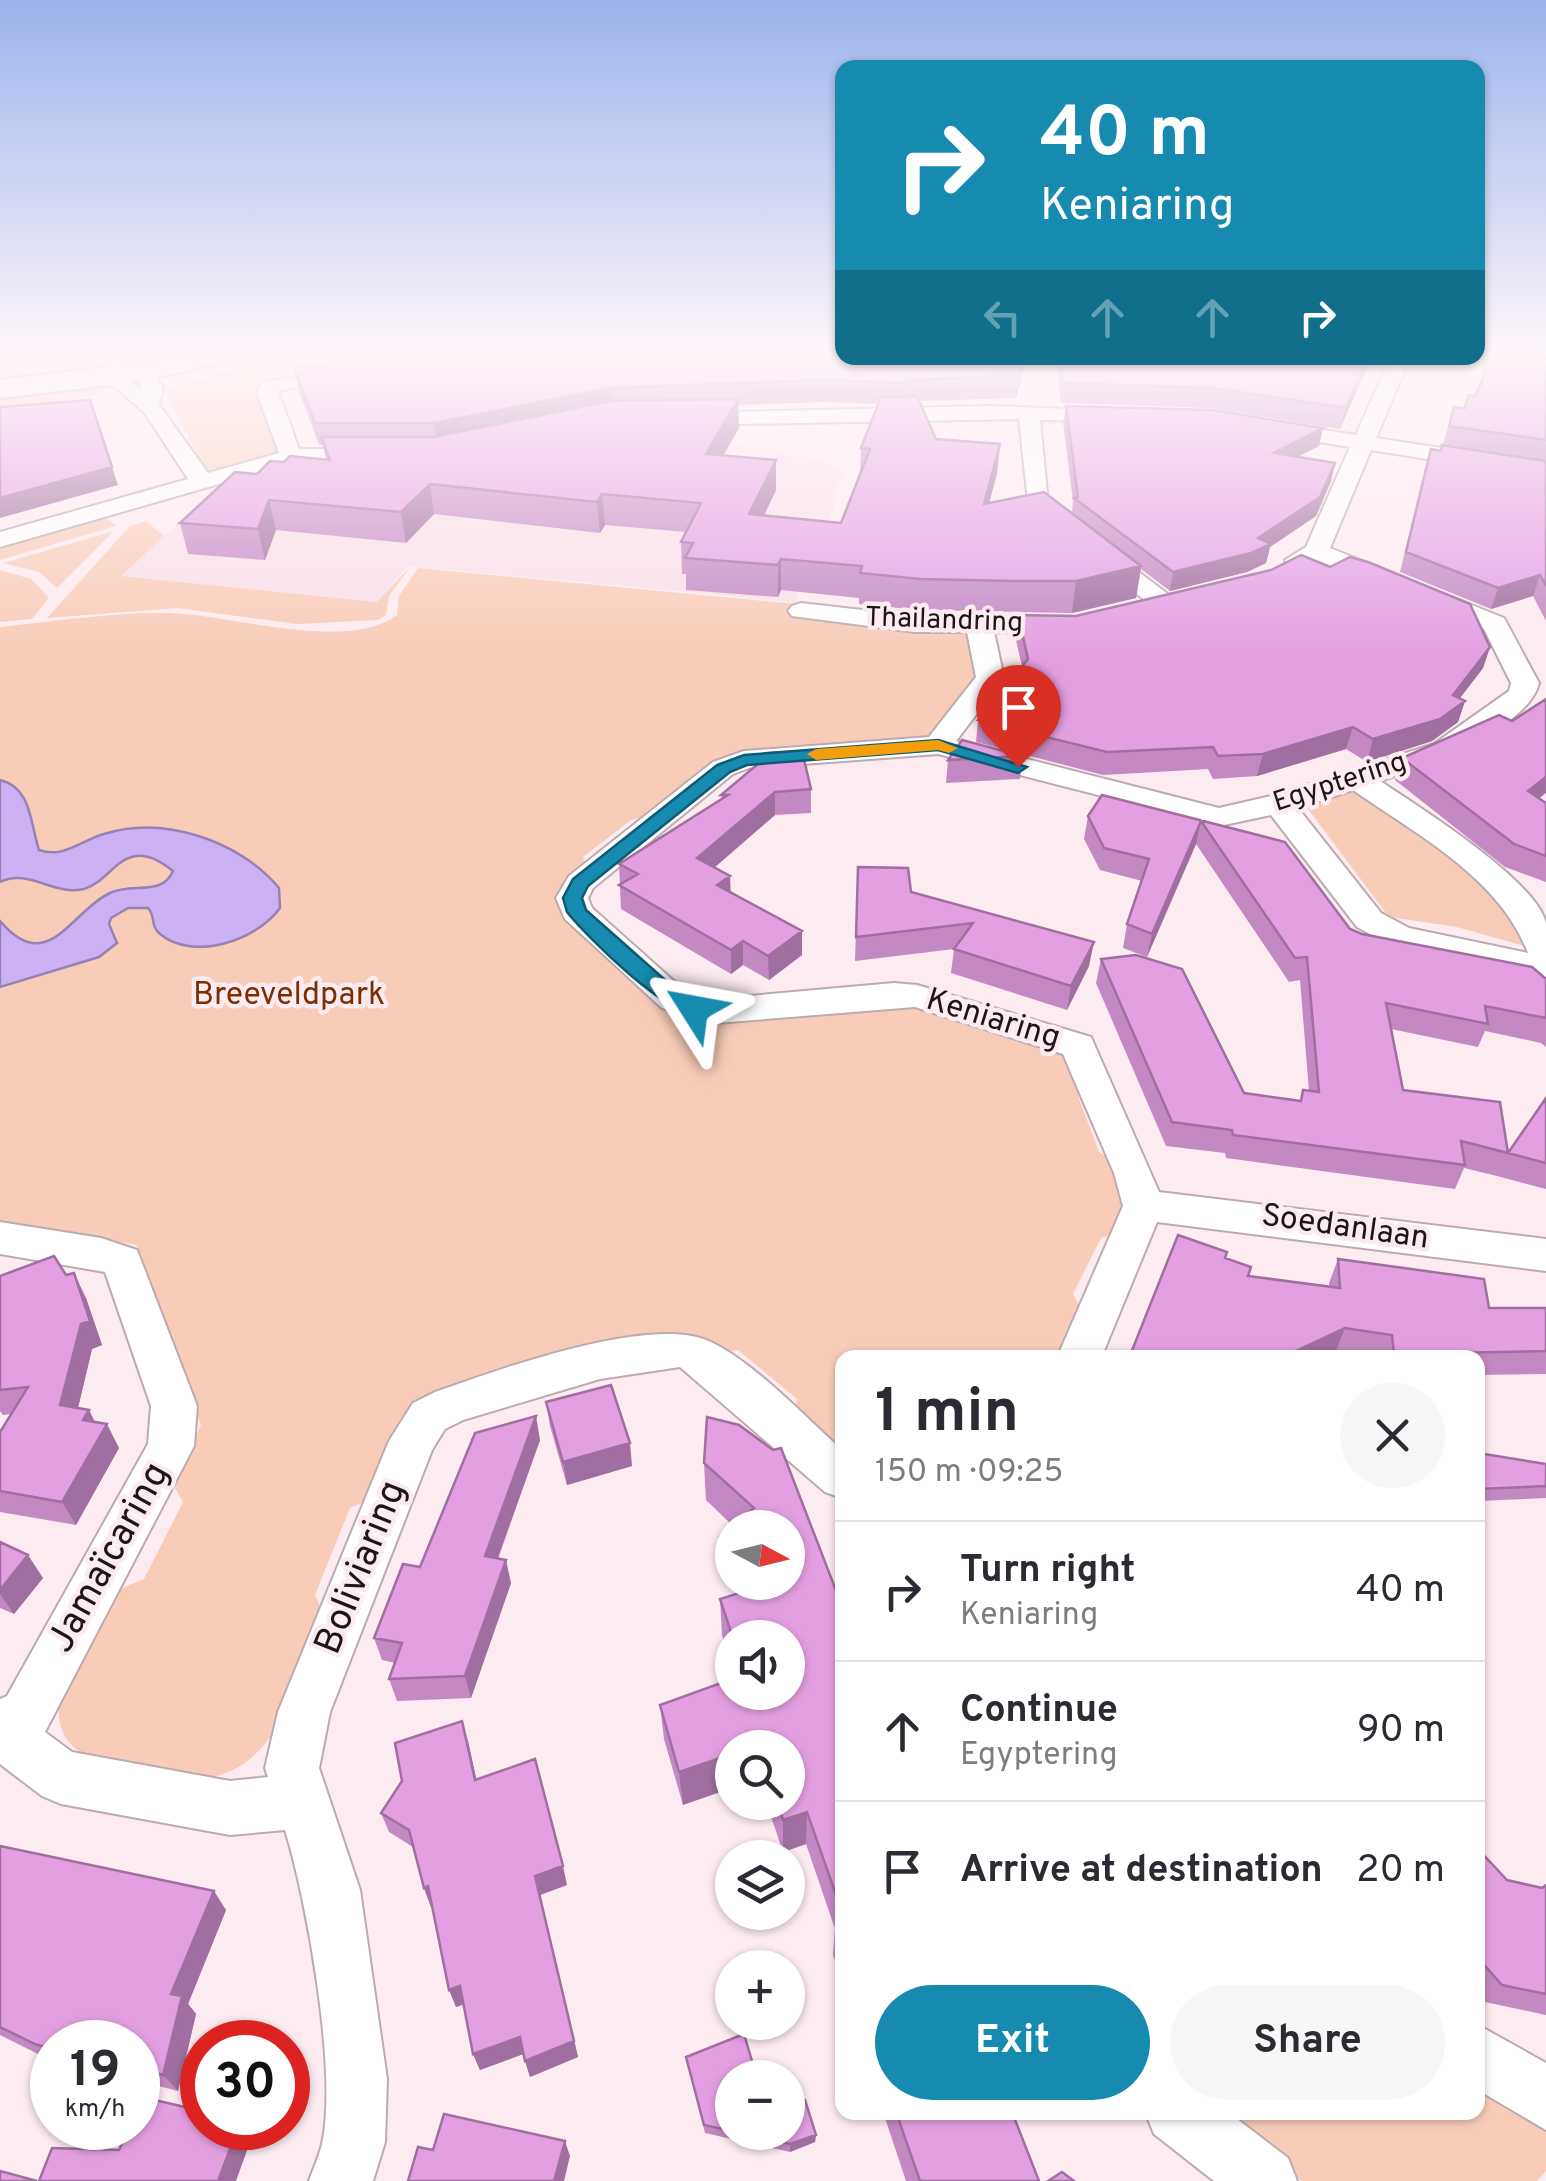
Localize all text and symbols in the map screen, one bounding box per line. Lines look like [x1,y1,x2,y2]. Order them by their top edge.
text: 40 m [1040,92,1210,181]
icon: right [875,100,1005,230]
text: Keniaring [1040,179,1234,236]
icon: left [975,290,1030,345]
icon: ahead [1080,290,1135,345]
icon: ahead [1185,290,1240,345]
icon: right [1290,290,1345,345]
street label: Thailandring [864,600,1024,642]
pin [976,665,1061,768]
icon: arrive [991,680,1046,735]
street label: Egyptering [1269,745,1411,821]
position arrow [642,957,746,1061]
park label: Breeveldpark [193,976,385,1016]
street label: Keniaring [921,981,1065,1059]
street label: Soedanlaan [1259,1196,1431,1260]
text: 1 min [875,1377,1019,1453]
button: close [1340,1383,1445,1488]
text: 150 m · 09:25 [875,1453,1063,1493]
street label: Jamaïcaring [38,1454,182,1662]
street label: Boliviaring [305,1474,419,1662]
north arrow [715,1510,805,1600]
map controls [715,1510,805,2150]
text: Turn right [960,1547,1135,1596]
icon: right [875,1564,930,1619]
text: 40 m [1356,1567,1445,1616]
text: Keniaring [960,1596,1098,1636]
button: sound [715,1620,805,1710]
text: Continue [960,1687,1118,1736]
icon: ahead [875,1704,930,1759]
text: 90 m [1357,1707,1445,1756]
button: search [715,1730,805,1820]
text: Egyptering [960,1736,1118,1776]
button: layers [715,1840,805,1930]
icon: arrive [875,1844,930,1899]
text: Arrive at destination [960,1847,1323,1896]
text: 20 m [1356,1847,1445,1896]
button: + [715,1950,805,2040]
button: Exit [875,1985,1150,2100]
button: Share [1170,1985,1445,2100]
speed limit sign: 30 [180,2020,310,2150]
text: 19 [70,2041,120,2104]
button: − [715,2060,805,2150]
text: km/h [65,2094,125,2126]

